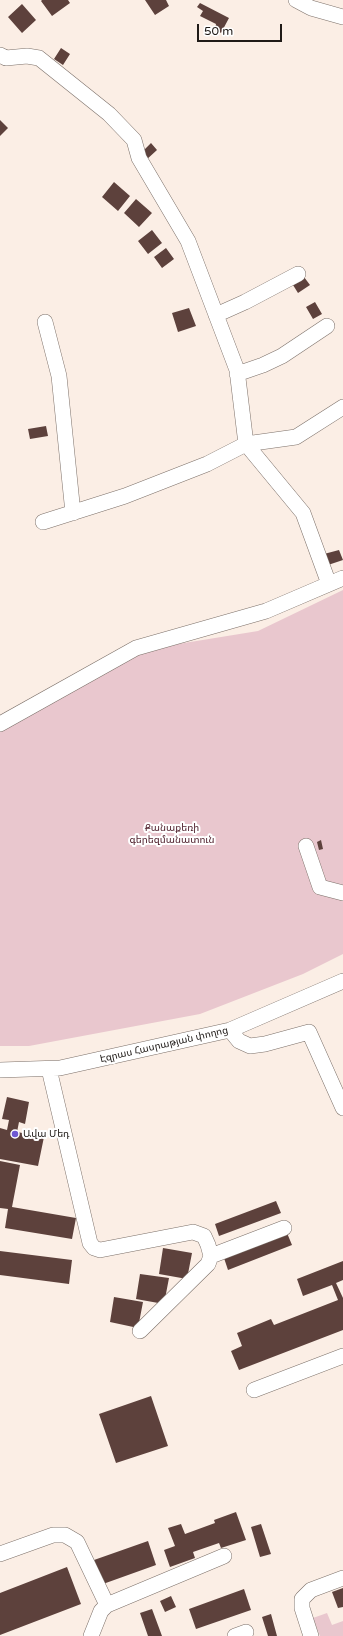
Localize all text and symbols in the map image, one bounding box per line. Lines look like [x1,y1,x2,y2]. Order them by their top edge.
scale bar [199,16,284,42]
text: 50 m [204,24,233,38]
park label: Քանաքեռի գերեզմանատուն [129,822,215,846]
street label: Էզրաս Հասրաթյան փողոց [99,1024,229,1066]
place label: Ավա Մեդ [23,1128,70,1140]
marker: Ավա Մեդ [10,1129,20,1139]

